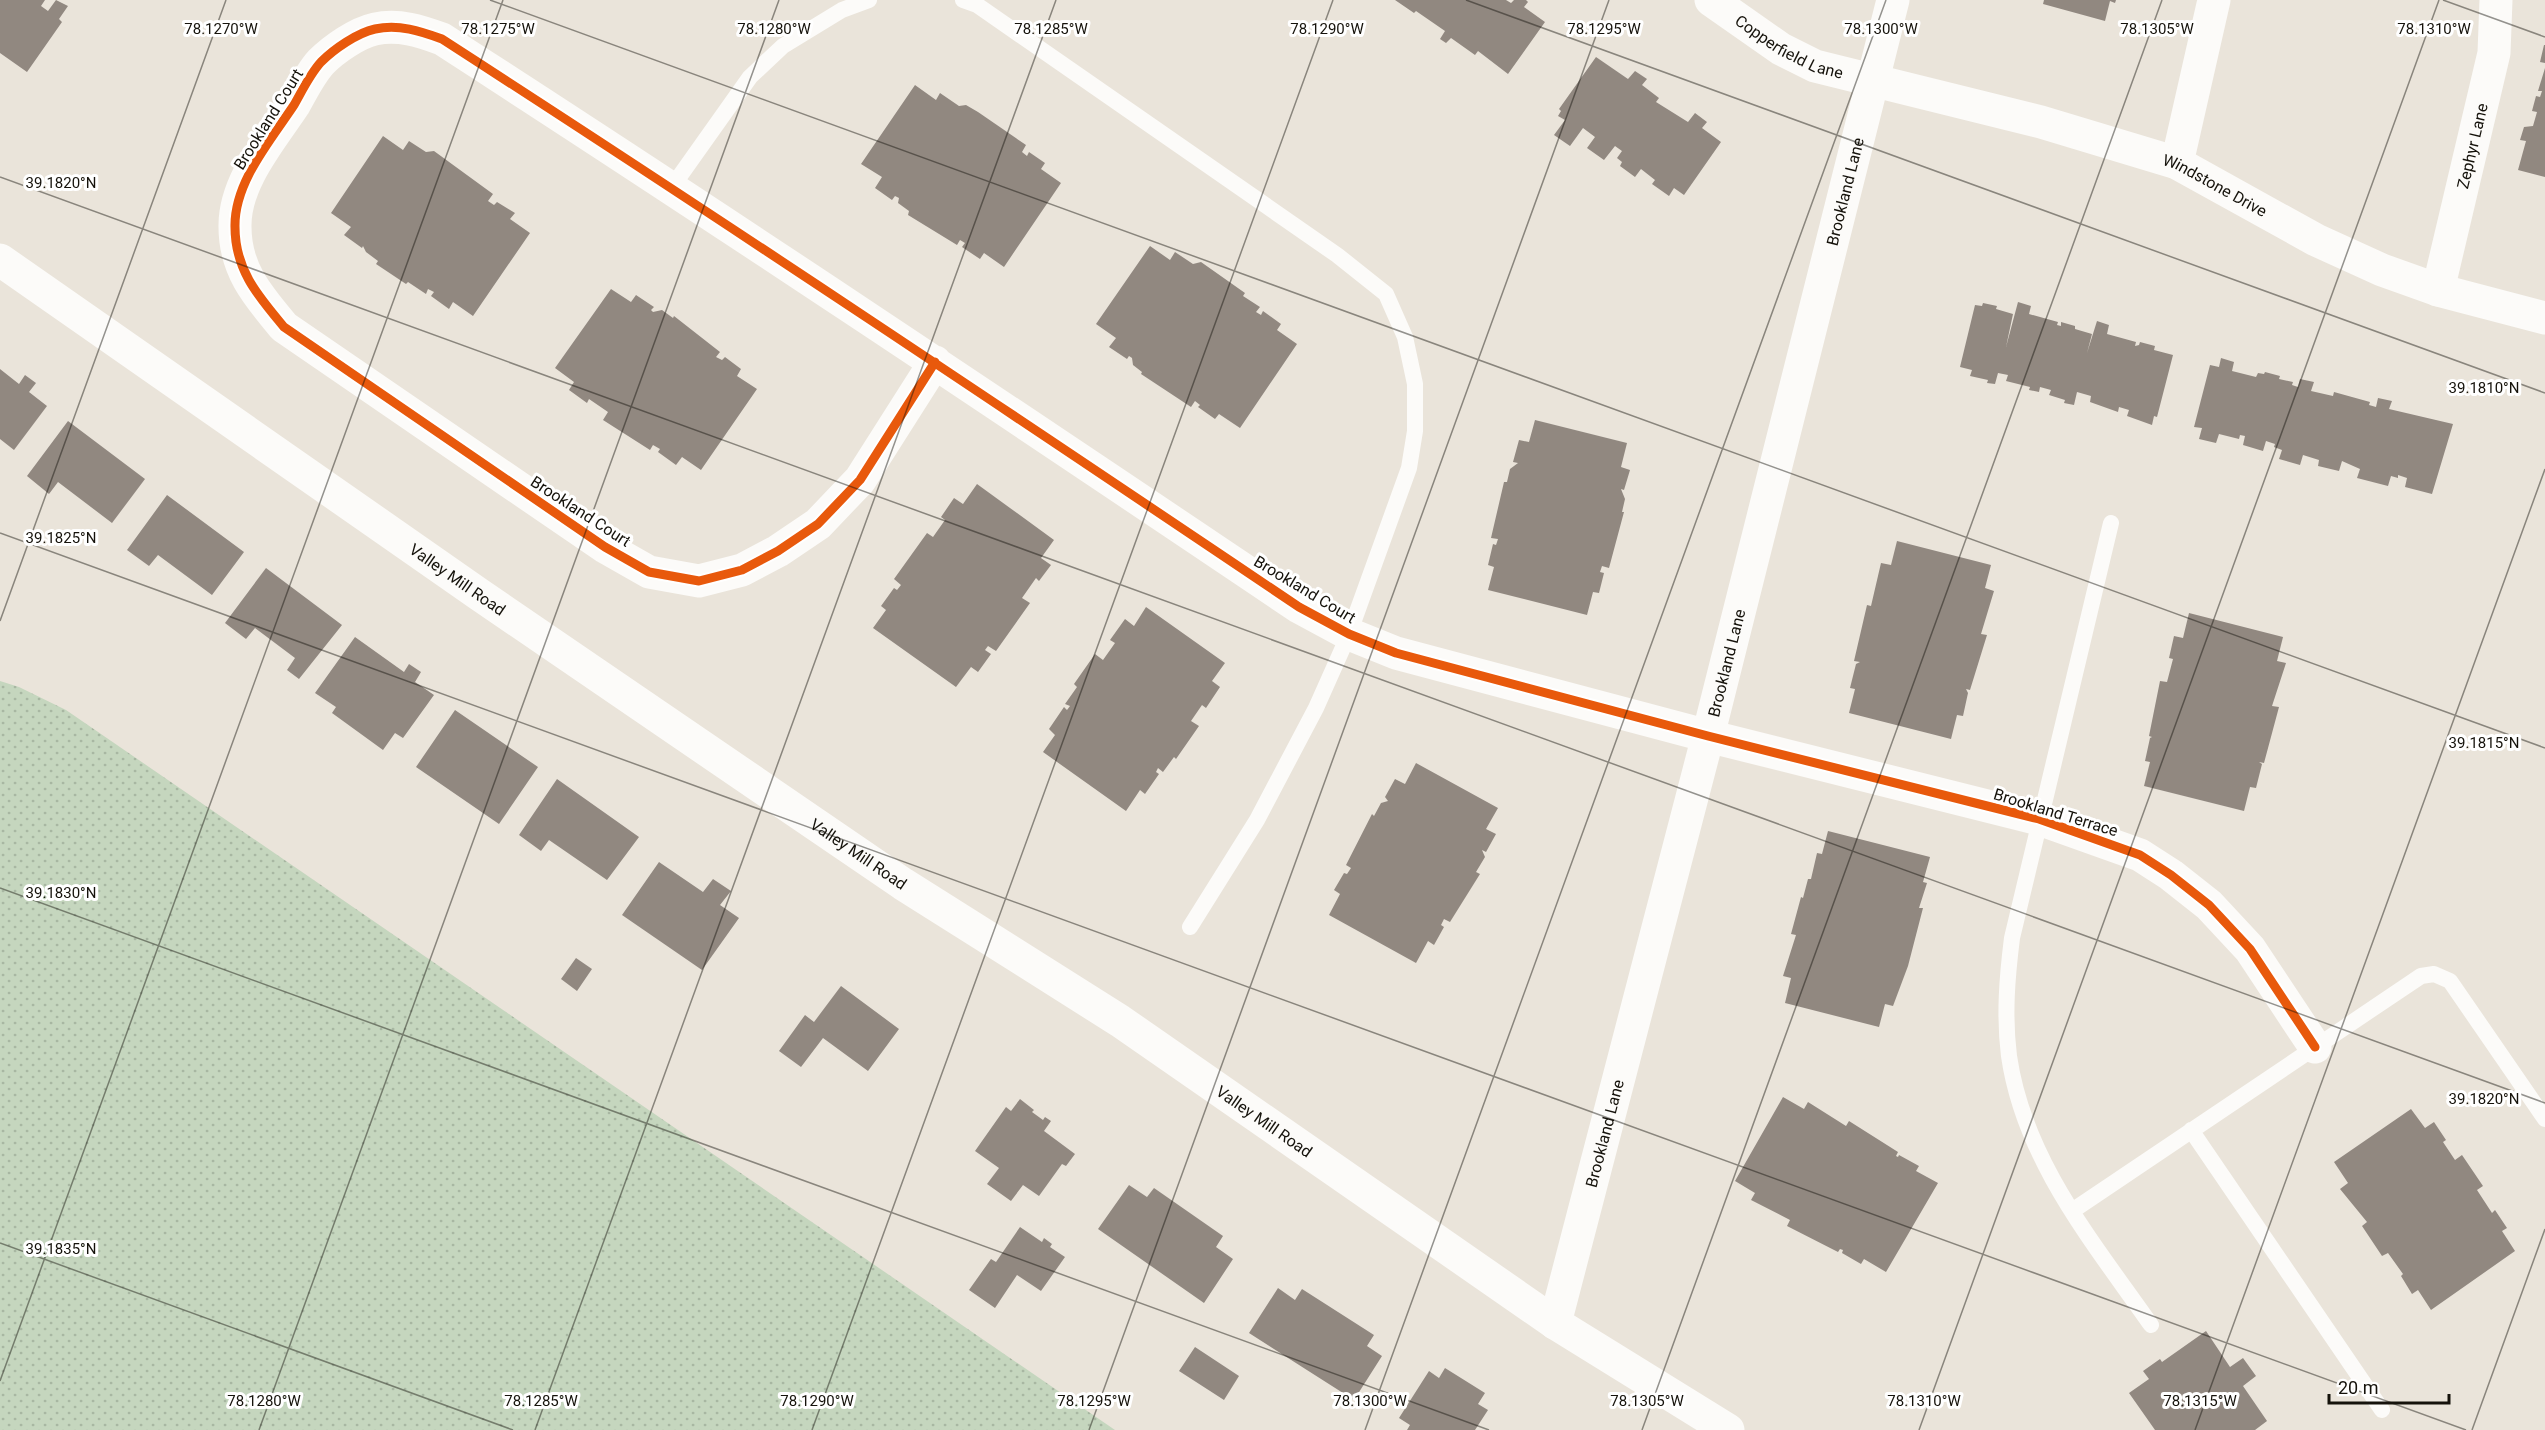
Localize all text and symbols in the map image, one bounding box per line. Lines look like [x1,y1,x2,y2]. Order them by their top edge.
street label: Copperfield Lane [1731,11,1845,83]
text: 78.1270°W [184,20,258,38]
text: 78.1275°W [461,20,535,38]
text: 78.1280°W [737,20,811,38]
text: 78.1285°W [1014,20,1088,38]
text: 78.1290°W [1290,20,1364,38]
text: 78.1295°W [1567,20,1641,38]
text: 78.1300°W [1844,20,1918,38]
text: 78.1305°W [2120,20,2194,38]
text: 78.1310°W [2397,20,2471,38]
street label: Brookland Court [230,65,307,173]
street label: Zephyr Lane [2453,101,2492,191]
street label: Brookland Lane [1823,136,1868,248]
street label: Windstone Drive [2161,150,2270,221]
text: 39.1820°N [26,174,96,192]
text: 39.1810°N [2449,379,2519,397]
street label: Brookland Court [527,472,634,551]
text: 39.1825°N [26,529,96,547]
street label: Valley Mill Road [406,540,509,620]
street label: Brookland Court [1250,552,1359,627]
street label: Brookland Lane [1704,607,1750,719]
text: 39.1815°N [2449,734,2519,752]
street label: Brookland Terrace [1991,785,2120,840]
street label: Valley Mill Road [807,815,910,894]
text: 39.1830°N [26,884,96,902]
street label: Brookland Lane [1582,1078,1628,1189]
street label: Valley Mill Road [1212,1082,1316,1162]
text: 39.1820°N [2449,1090,2519,1108]
text: 39.1835°N [26,1240,96,1258]
scale bar [2329,1367,2449,1405]
text: 20 m [2338,1377,2378,1398]
text: 78.1280°W [227,1392,301,1410]
text: 78.1285°W [504,1392,578,1410]
text: 78.1290°W [780,1392,854,1410]
text: 78.1295°W [1057,1392,1131,1410]
text: 78.1300°W [1333,1392,1407,1410]
text: 78.1305°W [1610,1392,1684,1410]
text: 78.1310°W [1887,1392,1961,1410]
text: 78.1315°W [2163,1392,2237,1410]

